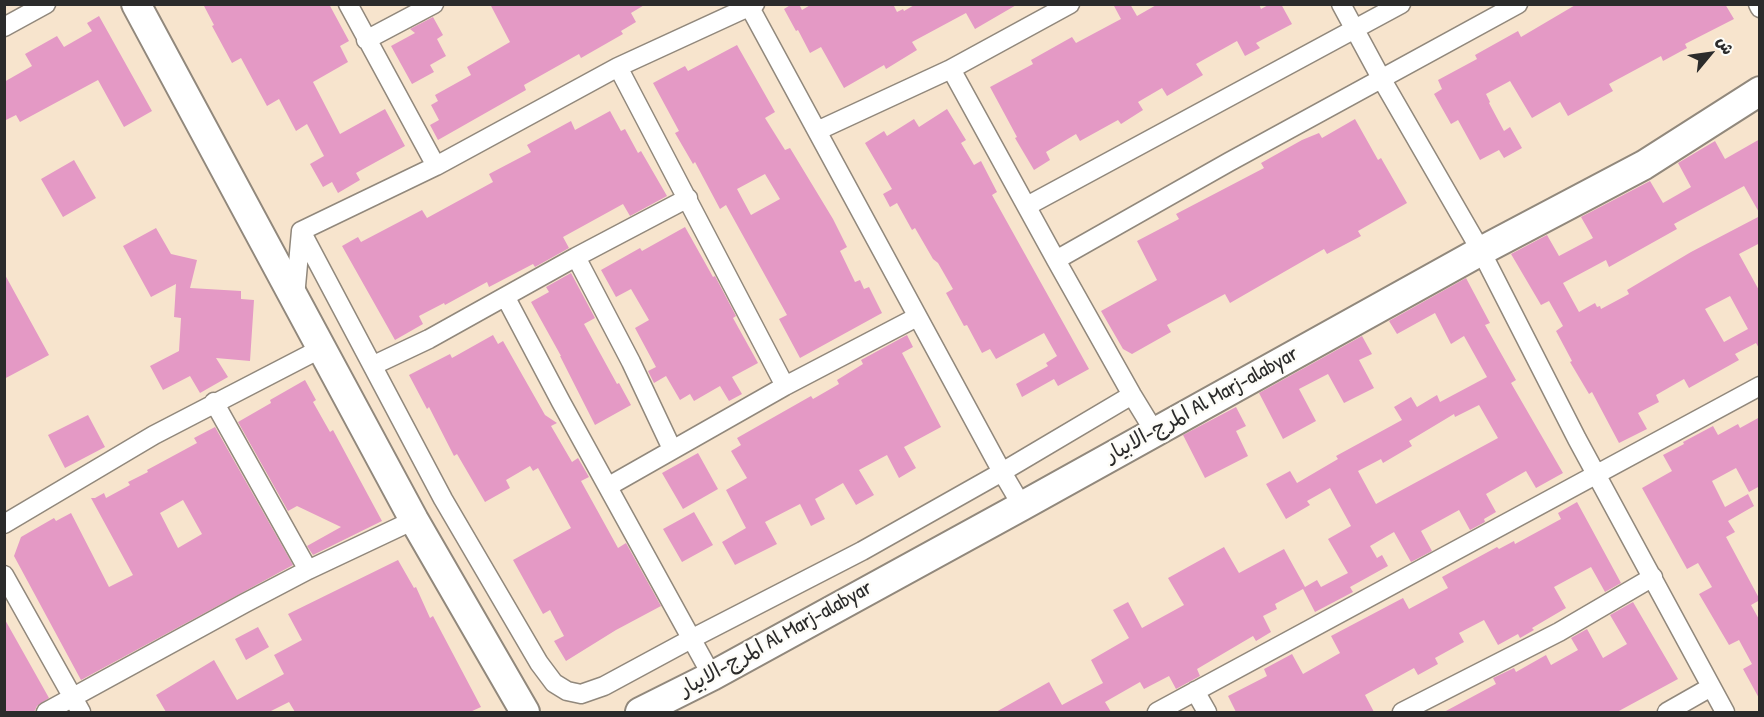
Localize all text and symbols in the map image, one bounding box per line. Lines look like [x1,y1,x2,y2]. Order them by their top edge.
north arrow [1680,24,1740,84]
text: ش [1712,32,1740,58]
street label: المرج-الابيار Al Marj-alabyar [1101,342,1303,468]
street label: المرج-الابيار Al Marj-alabyar [675,576,877,702]

